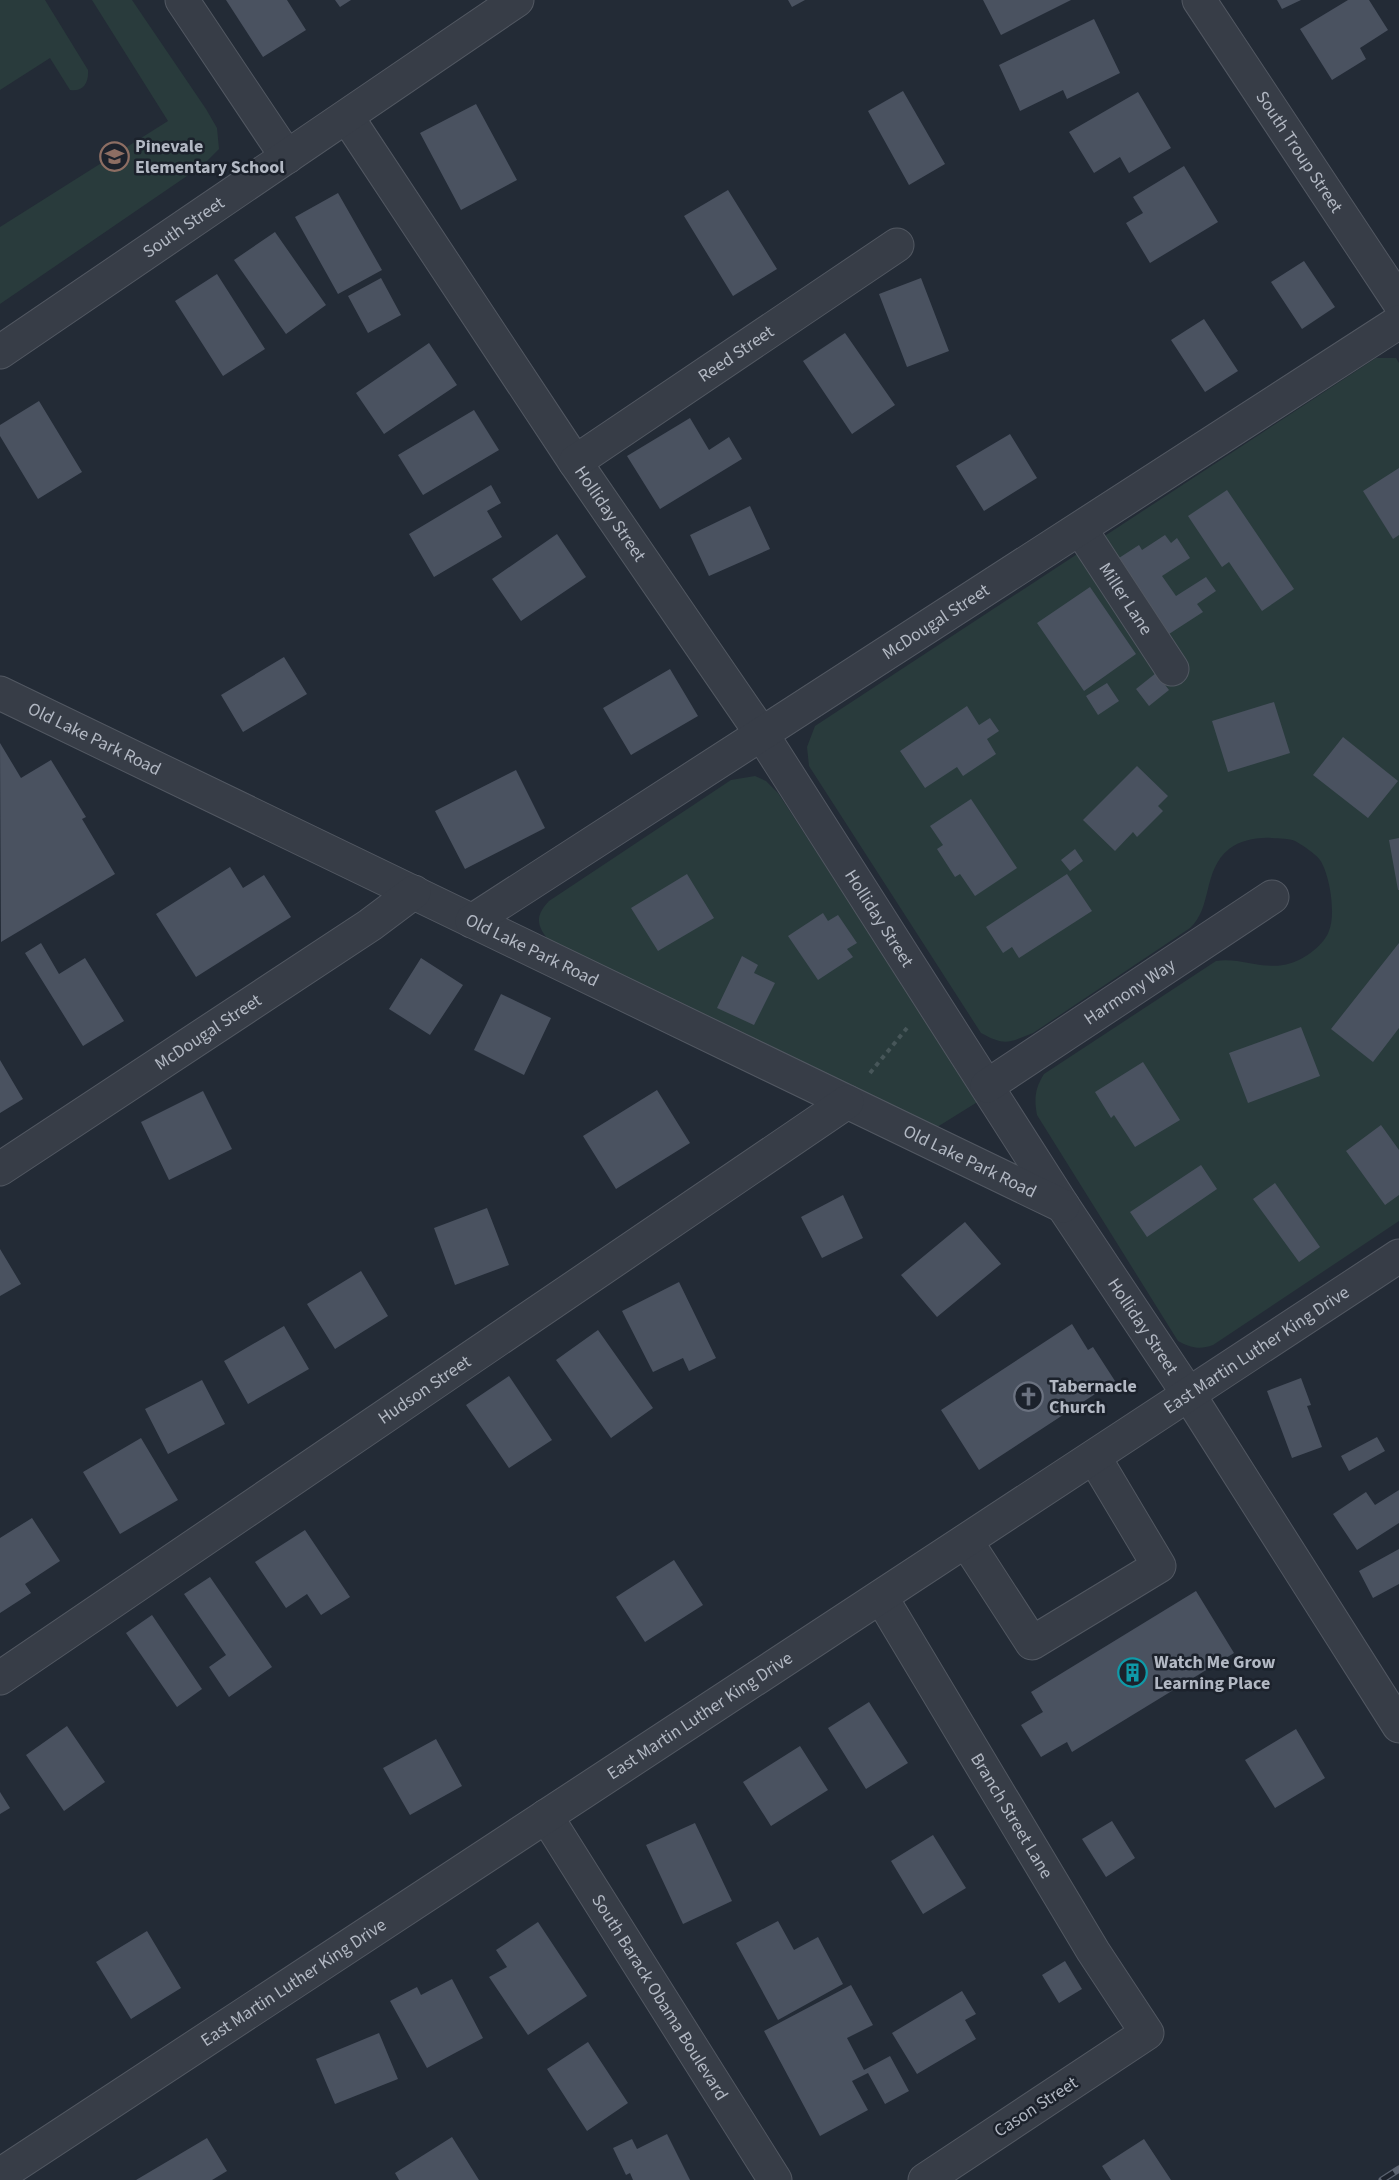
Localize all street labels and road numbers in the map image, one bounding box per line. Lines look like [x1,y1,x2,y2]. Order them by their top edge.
street label: South Troup Street [1250,86,1349,218]
street label: South Street [138,190,229,264]
street label: Reed Street [693,319,779,388]
street label: Holliday Street [569,461,652,566]
street label: Miller Lane [1093,557,1159,640]
street label: McDougal Street [877,577,994,665]
street label: Old Lake Park Road [24,696,165,781]
street label: Holliday Street [839,865,920,972]
street label: Old Lake Park Road [462,907,603,993]
street label: Harmony Way [1079,952,1181,1031]
street label: McDougal Street [150,988,266,1076]
street label: Old Lake Park Road [899,1118,1041,1204]
street label: Holliday Street [1102,1273,1184,1380]
street label: East Martin Luther King Drive [1158,1280,1354,1420]
street label: Hudson Street [373,1349,476,1430]
street label: East Martin Luther King Drive [602,1645,797,1786]
street label: Branch Street Lane [965,1748,1059,1883]
street label: South Barack Obama Boulevard [586,1889,734,2105]
street label: East Martin Luther King Drive [196,1912,391,2052]
street label: Cason Street [989,2071,1083,2143]

